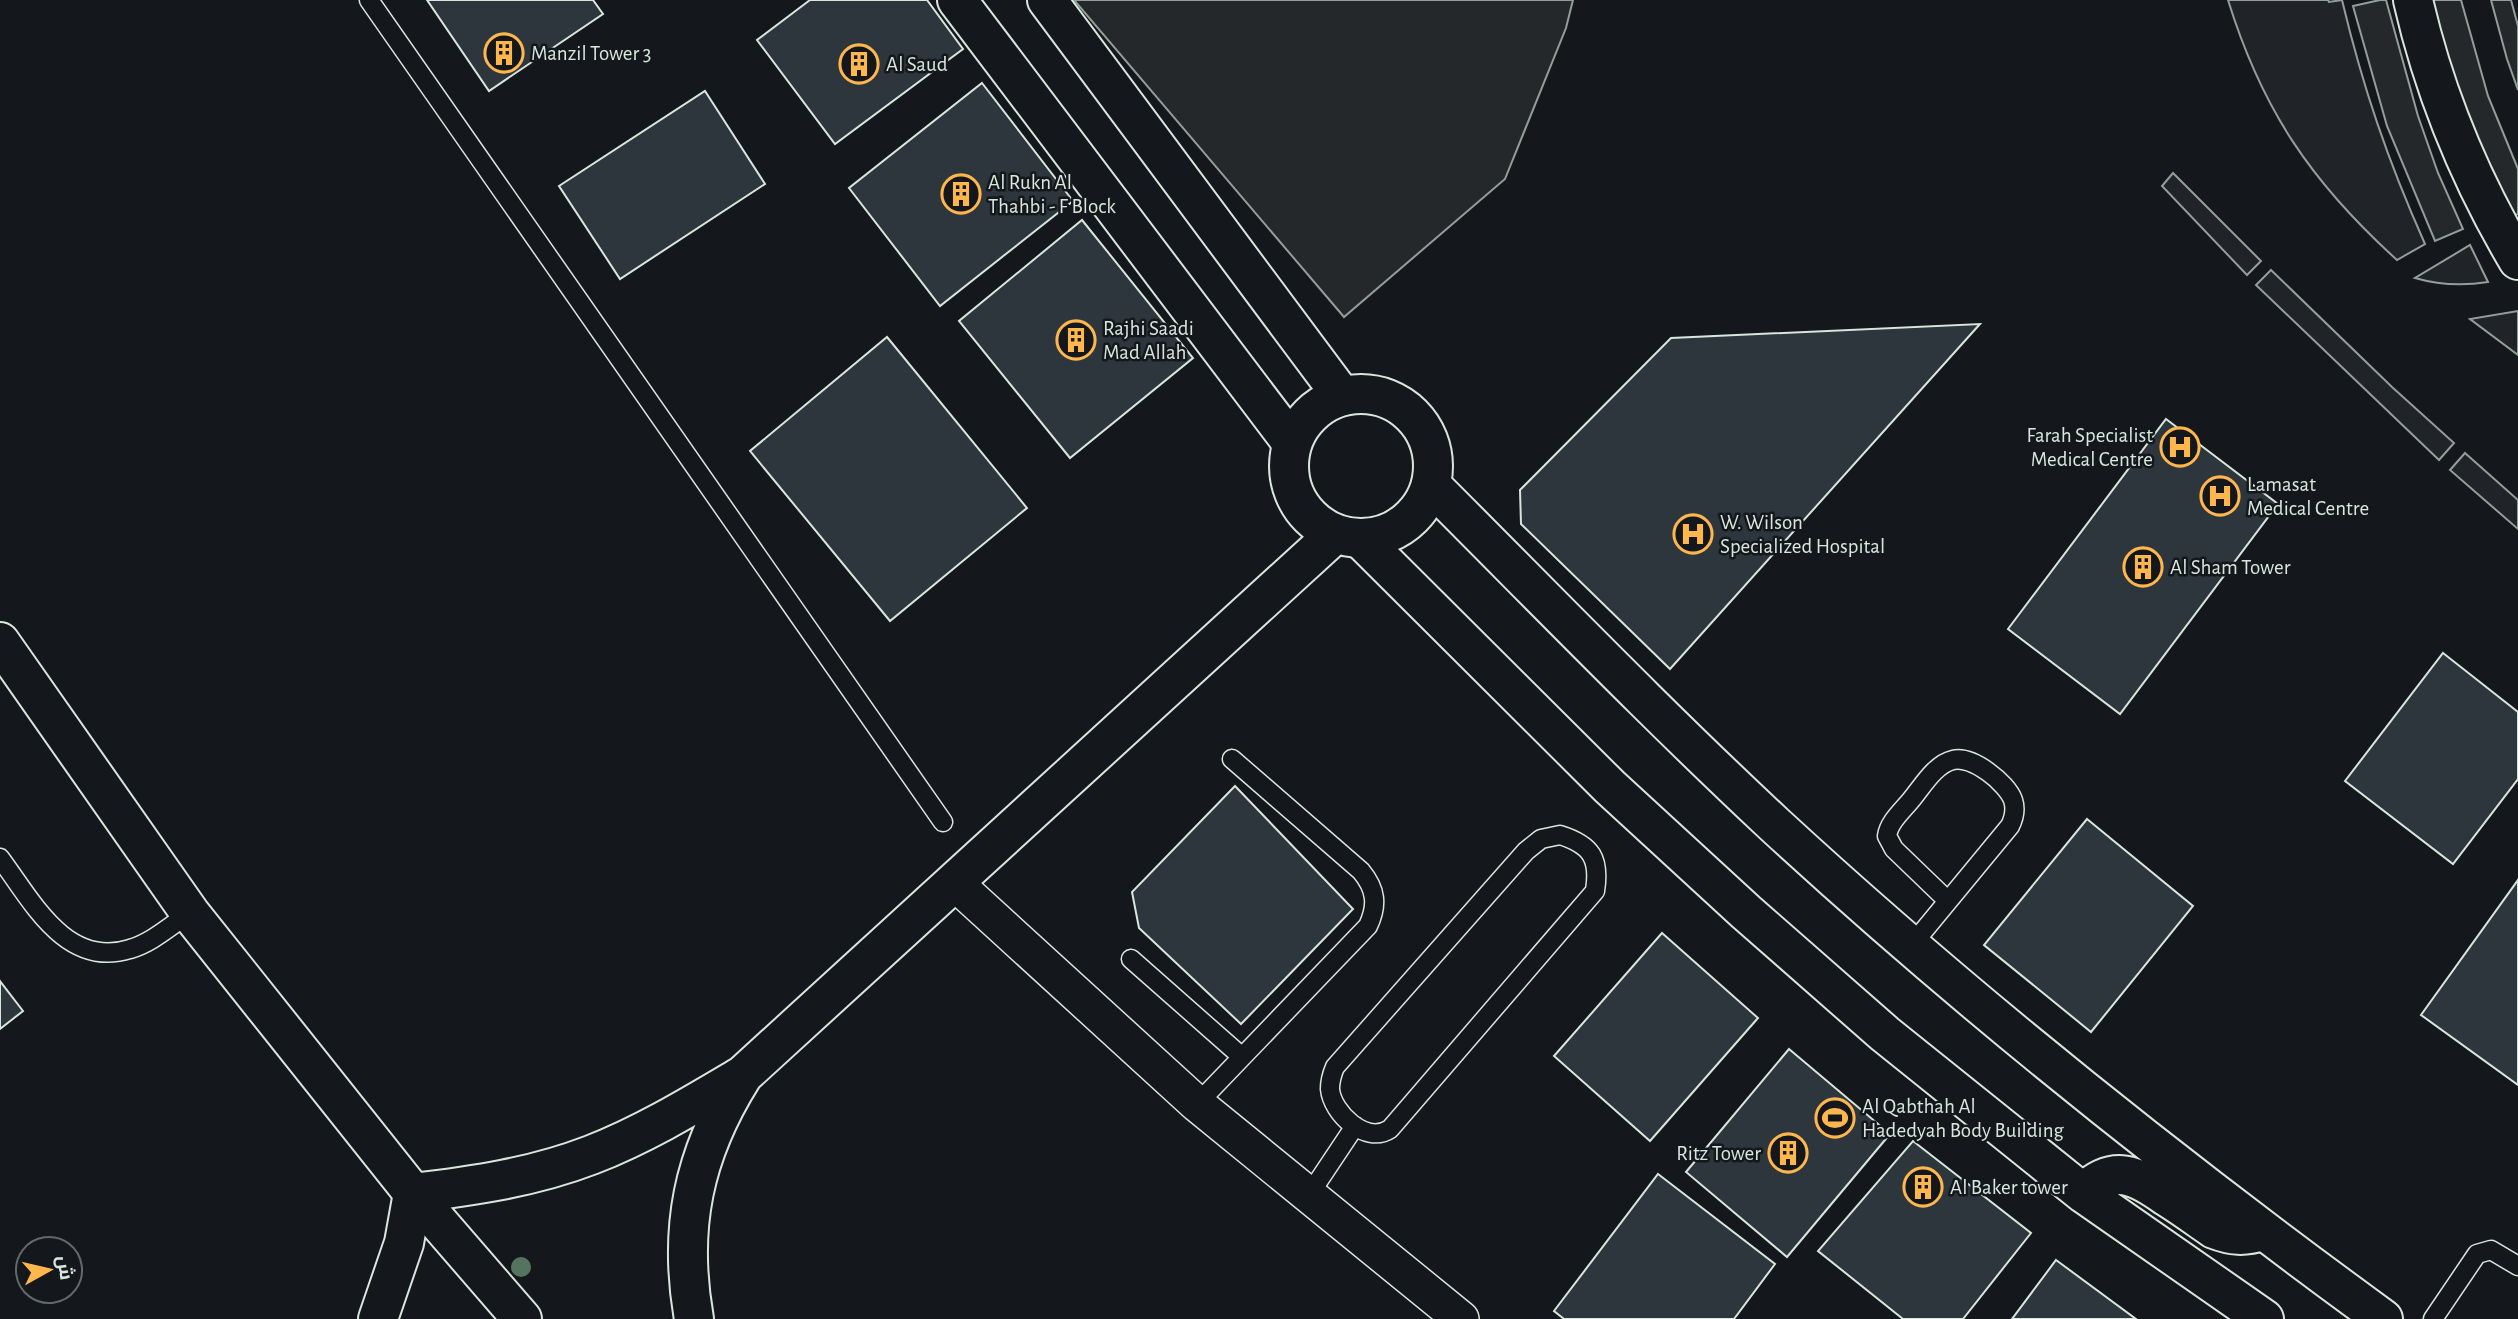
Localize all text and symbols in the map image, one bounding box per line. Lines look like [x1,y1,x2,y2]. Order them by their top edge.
building icon: Manzil Tower 3 [483,32,525,74]
place label: Manzil Tower 3 [531,43,651,64]
building icon: Al Saud [838,43,880,85]
place label: Al Saud [886,54,948,75]
place label: Al Rukn Al Thahbi - F Block [988,172,1116,217]
building icon: Al Rukn Al Thahbi - F Block [940,173,982,215]
place label: Rajhi Saadi Mad Allah [1103,318,1194,363]
building icon: Rajhi Saadi Mad Allah [1055,319,1097,361]
place label: Farah Specialist Medical Centre [2026,425,2153,470]
hospital icon: Farah Specialist Medical Centre [2159,426,2201,468]
place label: Lamasat Medical Centre [2247,474,2369,519]
hospital icon: Lamasat Medical Centre [2199,475,2241,517]
place label: W. Wilson Specialized Hospital [1720,512,1885,557]
hospital icon: W. Wilson Specialized Hospital [1672,513,1714,555]
building icon: Al Sham Tower [2122,546,2164,588]
place label: Al Sham Tower [2170,557,2291,578]
place label: Al Qabthah Al Hadedyah Body Building [1862,1096,2064,1141]
sports icon: Al Qabthah Al Hadedyah Body Building [1814,1097,1856,1139]
building icon: Ritz Tower [1767,1132,1809,1174]
place label: Ritz Tower [1676,1143,1761,1164]
building icon: Al Baker tower [1902,1166,1944,1208]
place label: Al Baker tower [1950,1177,2068,1198]
north arrow [14,1235,84,1305]
text: ش [52,1254,76,1281]

